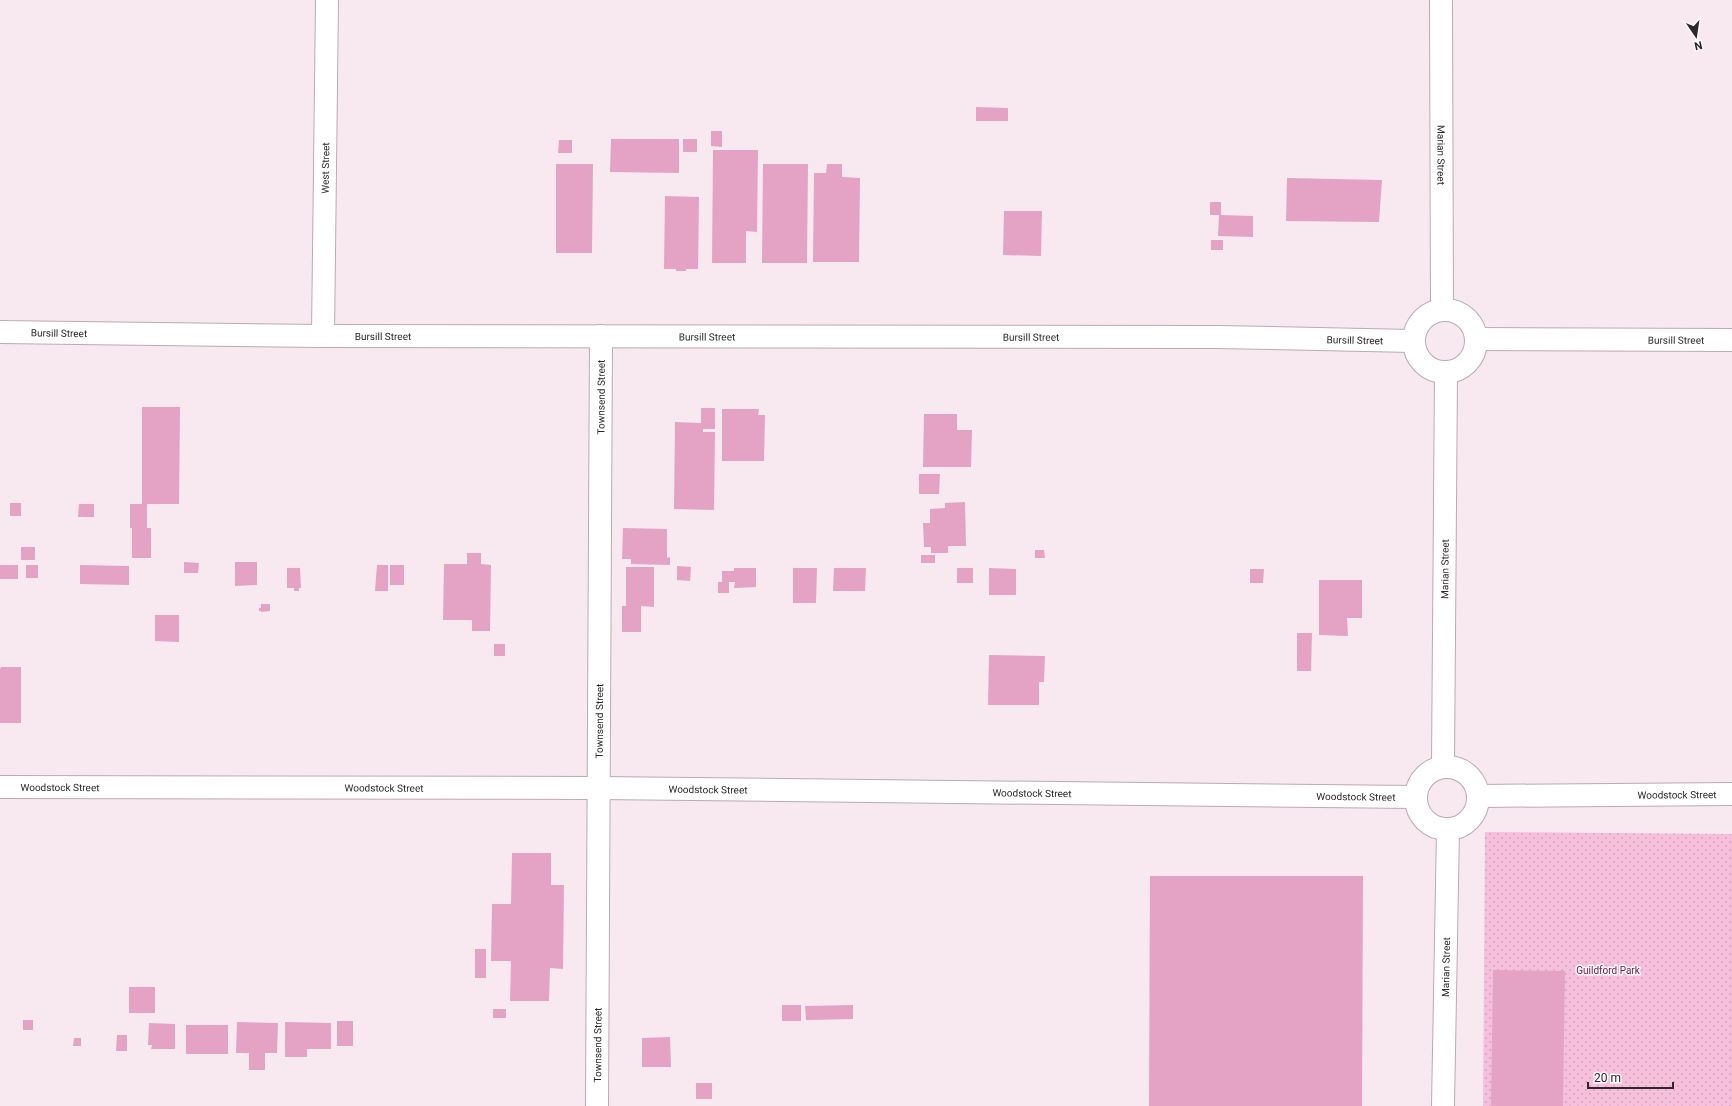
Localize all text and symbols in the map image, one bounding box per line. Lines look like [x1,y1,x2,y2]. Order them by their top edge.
north arrow [1676,16,1716,56]
text: N [1693,38,1703,53]
street label: Marian Street [1435,125,1447,185]
street label: West Street [320,142,331,194]
street label: Bursill Street [31,327,87,339]
street label: Bursill Street [355,331,411,342]
street label: Bursill Street [679,331,735,342]
street label: Bursill Street [1003,332,1059,343]
street label: Bursill Street [1327,334,1383,346]
street label: Bursill Street [1648,335,1704,346]
street label: Townsend Street [595,360,607,434]
street label: Marian Street [1439,539,1451,599]
street label: Townsend Street [594,684,605,758]
street label: Woodstock Street [20,782,100,793]
street label: Woodstock Street [344,783,424,794]
street label: Woodstock Street [668,784,748,796]
street label: Woodstock Street [992,787,1072,799]
street label: Woodstock Street [1637,789,1717,801]
street label: Woodstock Street [1316,791,1396,803]
street label: Marian Street [1440,937,1452,997]
park label: Guildford Park [1576,965,1641,976]
street label: Townsend Street [592,1008,604,1082]
scale bar [1588,1064,1673,1090]
text: 20 m [1594,1071,1621,1085]

